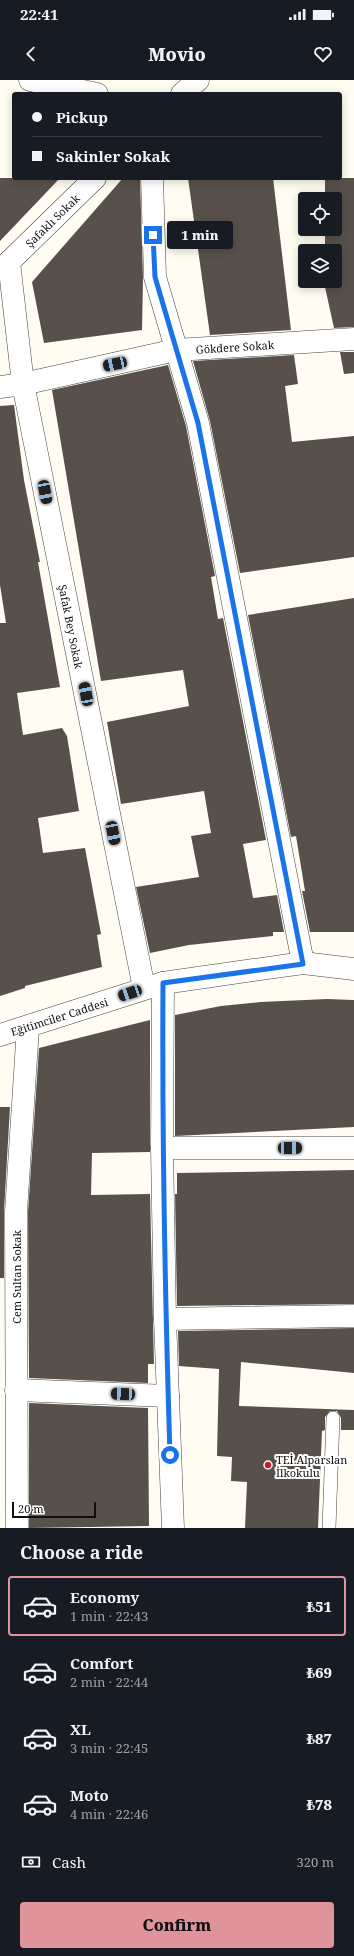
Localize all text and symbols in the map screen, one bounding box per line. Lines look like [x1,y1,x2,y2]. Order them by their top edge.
text: 22:41 [20,4,58,24]
text: Movio [148,42,206,66]
icon: back [20,43,42,65]
icon: heart [312,43,334,65]
text: Pickup [56,107,108,127]
text: Sakinler Sokak [56,146,170,166]
street label: Şafaklı Sokak [22,190,83,250]
map controls [298,192,342,288]
button: locate [298,192,342,236]
callout: 1 min [167,221,233,249]
route end [144,226,162,244]
text: 1 min [181,226,219,244]
button: layers [298,244,342,288]
street label: Gökdere Sokak [195,336,275,356]
car [102,356,128,372]
car [37,479,53,505]
street label: Şafak Bey Sokak [56,583,87,670]
car [78,681,94,707]
car [105,820,121,846]
car [117,984,143,1002]
street label: Eğitimciler Caddesi [9,993,110,1039]
car [278,1142,302,1154]
street label: Cem Sultan Sokak [9,1230,24,1324]
car [111,1388,135,1400]
route start [161,1446,179,1464]
place label: TEİ.Alparslan İlkokulu [276,1452,347,1480]
marker: TEİ.Alparslan İlkokulu [263,1460,273,1470]
scale bar [12,1500,96,1519]
text: 20 m [18,1501,44,1516]
text: Choose a ride [20,1540,143,1564]
text: Economy [70,1587,139,1607]
icon: car [22,1588,58,1624]
text: ₺51 [306,1596,332,1616]
text: 1 min · 22:43 [70,1607,148,1625]
text: Comfort [70,1653,133,1673]
icon: car [22,1654,58,1690]
text: ₺69 [306,1662,332,1682]
text: 2 min · 22:44 [70,1673,148,1691]
text: XL [70,1719,91,1739]
icon: car [22,1720,58,1756]
text: ₺87 [306,1728,332,1748]
text: 3 min · 22:45 [70,1739,148,1757]
text: Moto [70,1785,109,1805]
icon: car [22,1786,58,1822]
text: ₺78 [306,1794,332,1814]
text: 4 min · 22:46 [70,1805,148,1823]
icon: cash [20,1851,42,1873]
text: Cash [52,1852,86,1872]
text: 320 m [297,1853,334,1871]
button: Confirm [20,1902,334,1948]

